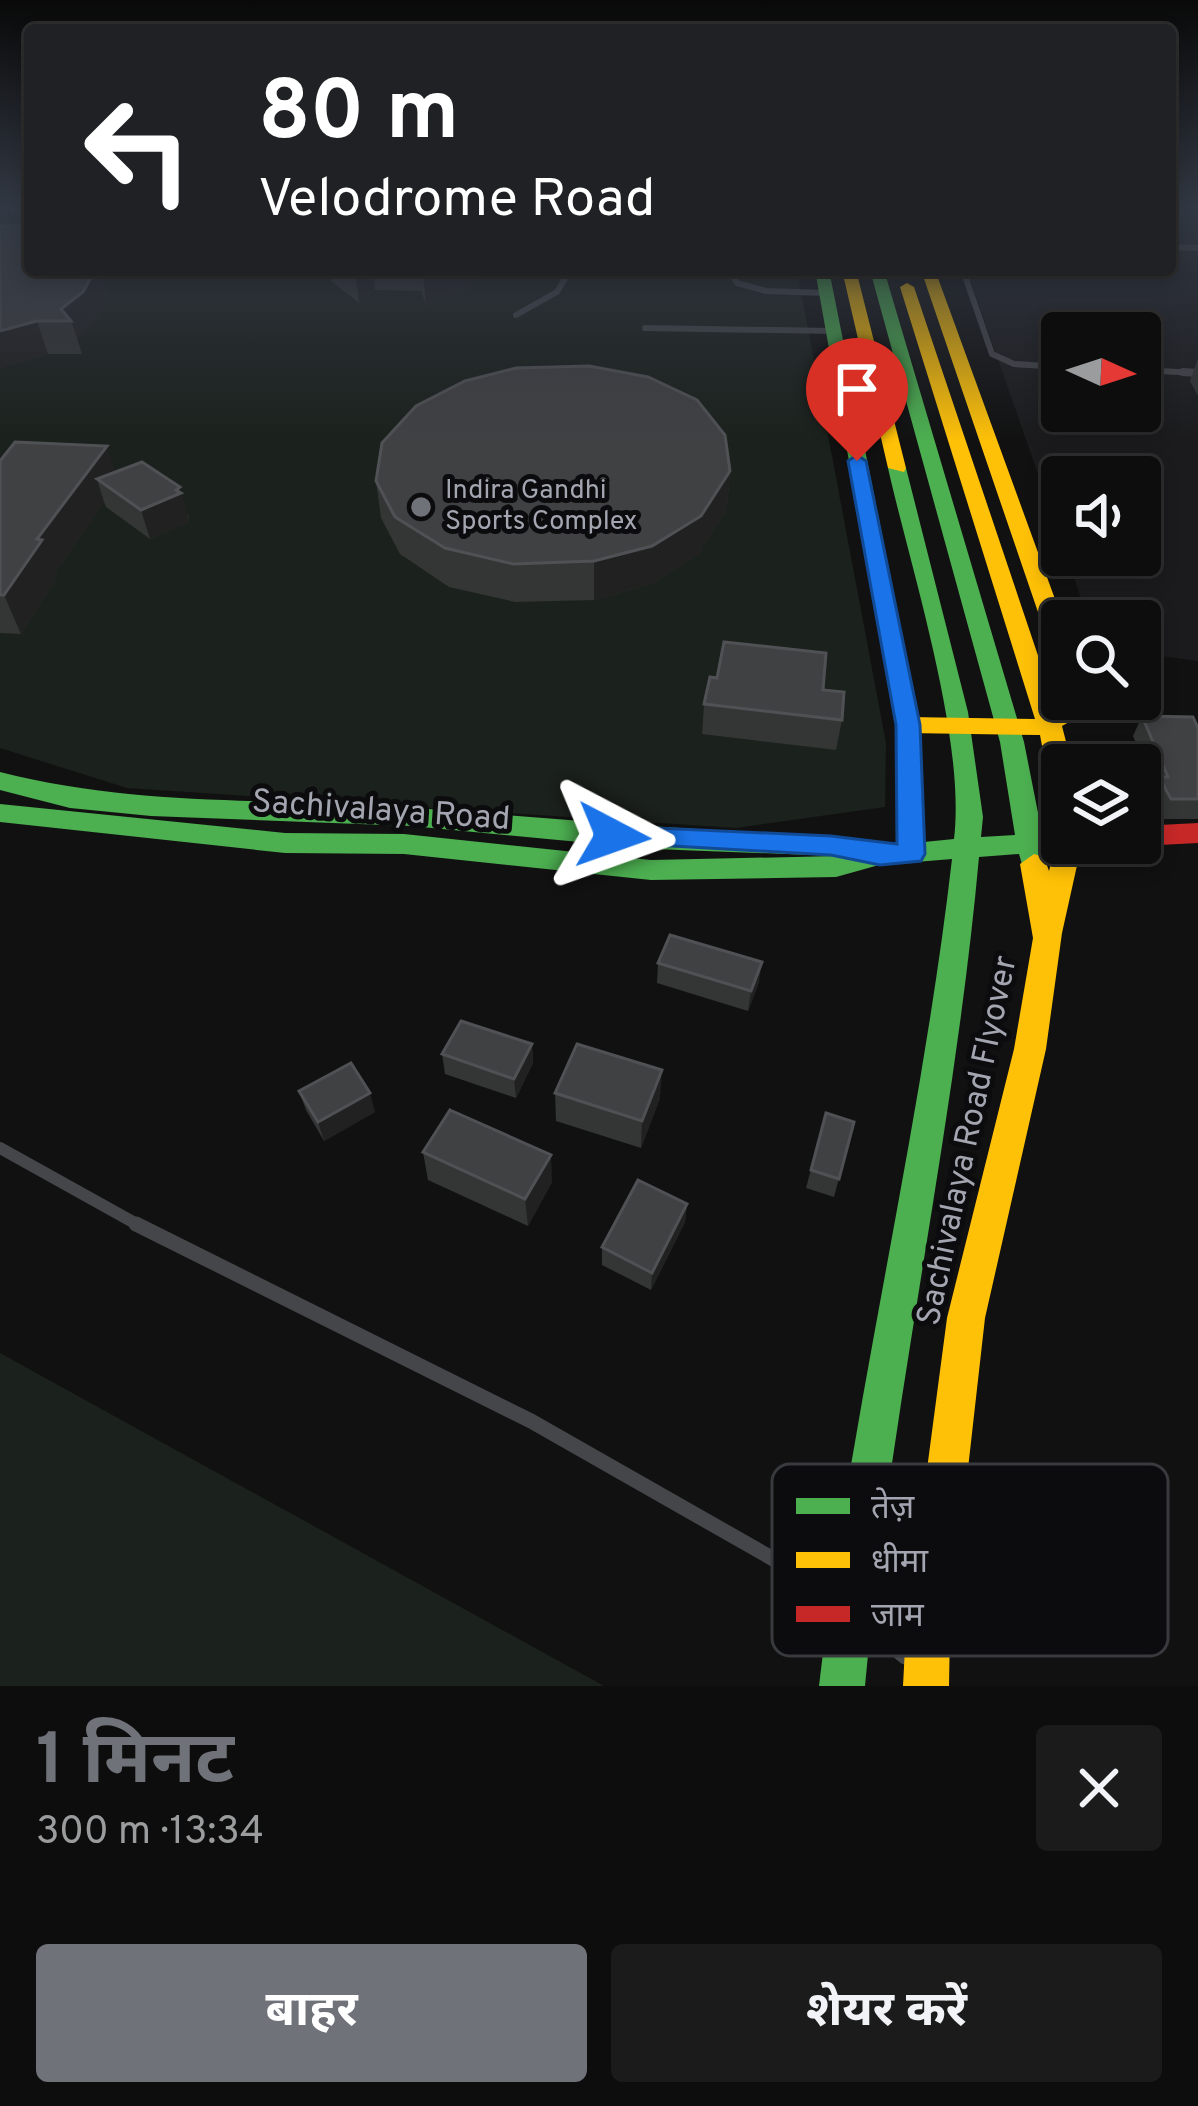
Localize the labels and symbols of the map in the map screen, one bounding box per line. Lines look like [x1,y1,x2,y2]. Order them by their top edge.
north arrow [1041,312,1161,432]
pin [806,338,908,461]
place label: Indira Gandhi Sports Complex [445,474,637,539]
marker: Indira Gandhi Sports Complex [408,494,434,520]
position arrow [550,773,676,899]
street label: Sachivalaya Road [250,782,512,842]
street label: Sachivalaya Road Flyover [909,952,1029,1330]
legend [772,1464,1168,1656]
text: तेज़ [871,1487,915,1531]
text: धीमा [871,1542,930,1585]
text: जाम [871,1597,925,1639]

